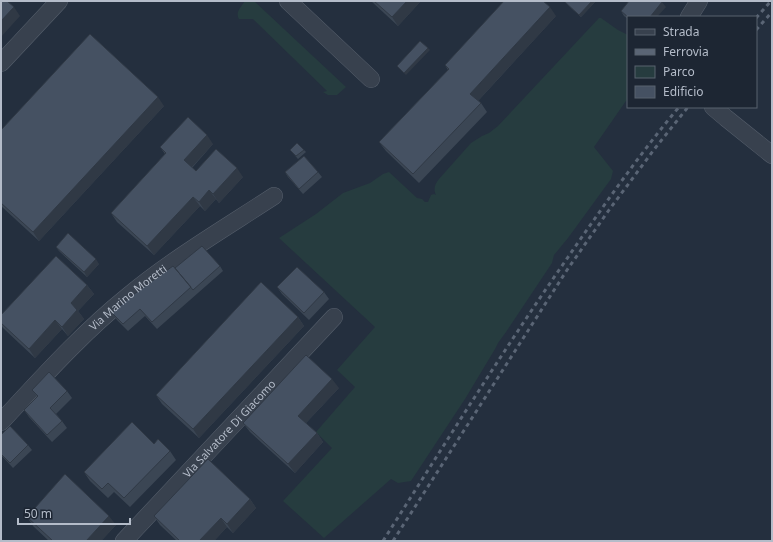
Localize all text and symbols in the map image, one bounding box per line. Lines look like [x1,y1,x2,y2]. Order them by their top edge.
legend [627,16,757,108]
text: Strada [663,23,699,40]
text: Ferrovia [663,43,709,60]
text: Parco [663,63,695,80]
text: Edificio [663,83,704,100]
street label: Via Marino Moretti [85,261,170,334]
street label: Via Salvatore Di Giacomo [179,376,279,481]
scale bar [18,500,130,526]
text: 50 m [24,505,52,522]

